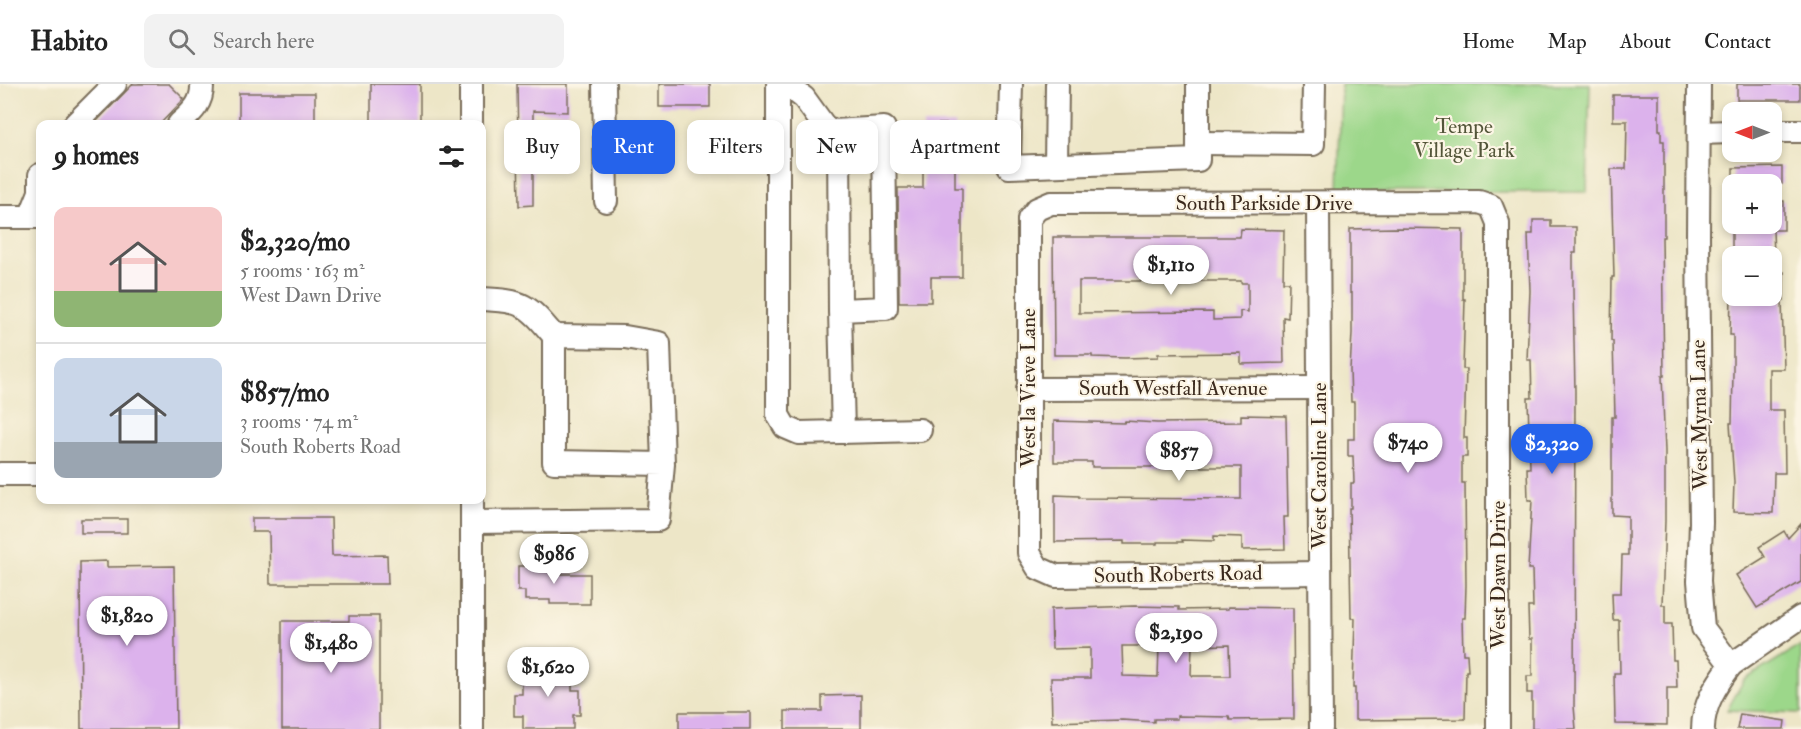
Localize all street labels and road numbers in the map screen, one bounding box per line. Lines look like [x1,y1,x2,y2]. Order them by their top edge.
street label: South Parkside Drive [1175,190,1353,217]
street label: West la Vieve Lane [1015,308,1042,469]
street label: West Myrna Lane [1685,339,1714,492]
street label: South Westfall Avenue [1079,375,1267,402]
street label: West Caroline Lane [1306,382,1333,550]
street label: West Dawn Drive [1485,501,1512,650]
street label: South Roberts Road [1093,560,1263,589]

